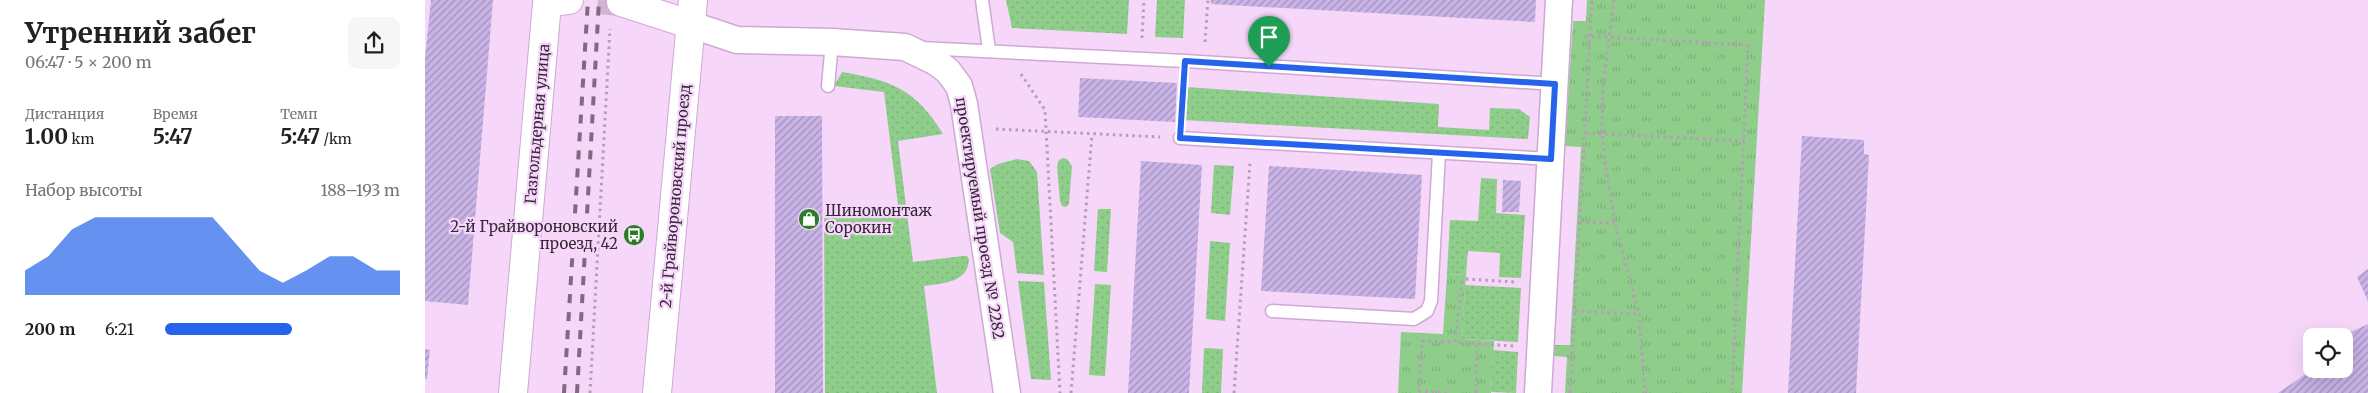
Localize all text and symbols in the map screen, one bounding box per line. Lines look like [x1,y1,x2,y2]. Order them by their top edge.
text: Утренний забег [25,15,256,51]
pin [1248,16,1290,67]
button: share [348,17,400,69]
icon: arrive [1255,23,1283,51]
street label: Газгольдерная улица [521,43,553,205]
text: 06:47 · 5 × 200 m [25,52,152,72]
street label: 2-й Грайвороновский проезд [656,83,694,309]
street label: проектируемый проезд № 2282 [951,96,1009,341]
text: Дистанция [25,105,104,123]
text: Время [153,105,198,123]
text: Темп [280,105,317,123]
text: 1.00 [25,123,68,150]
text: 5:47 [153,123,193,150]
text: 5:47 [280,123,320,150]
text: km [68,130,94,148]
text: /km [320,130,352,148]
text: Набор высоты [25,180,143,200]
text: 188–193 m [320,180,400,200]
place label: Шиномонтаж Сорокин [825,201,932,237]
shop icon: Шиномонтаж Сорокин [797,207,821,231]
place label: 2-й Грайвороновский проезд, 42 [450,217,618,253]
bus stop icon: 2-й Грайвороновский проезд, 42 [622,223,646,247]
text: 200 m [25,319,75,339]
text: 6:21 [105,319,134,339]
map controls [2303,328,2353,378]
button: locate [2303,328,2353,378]

